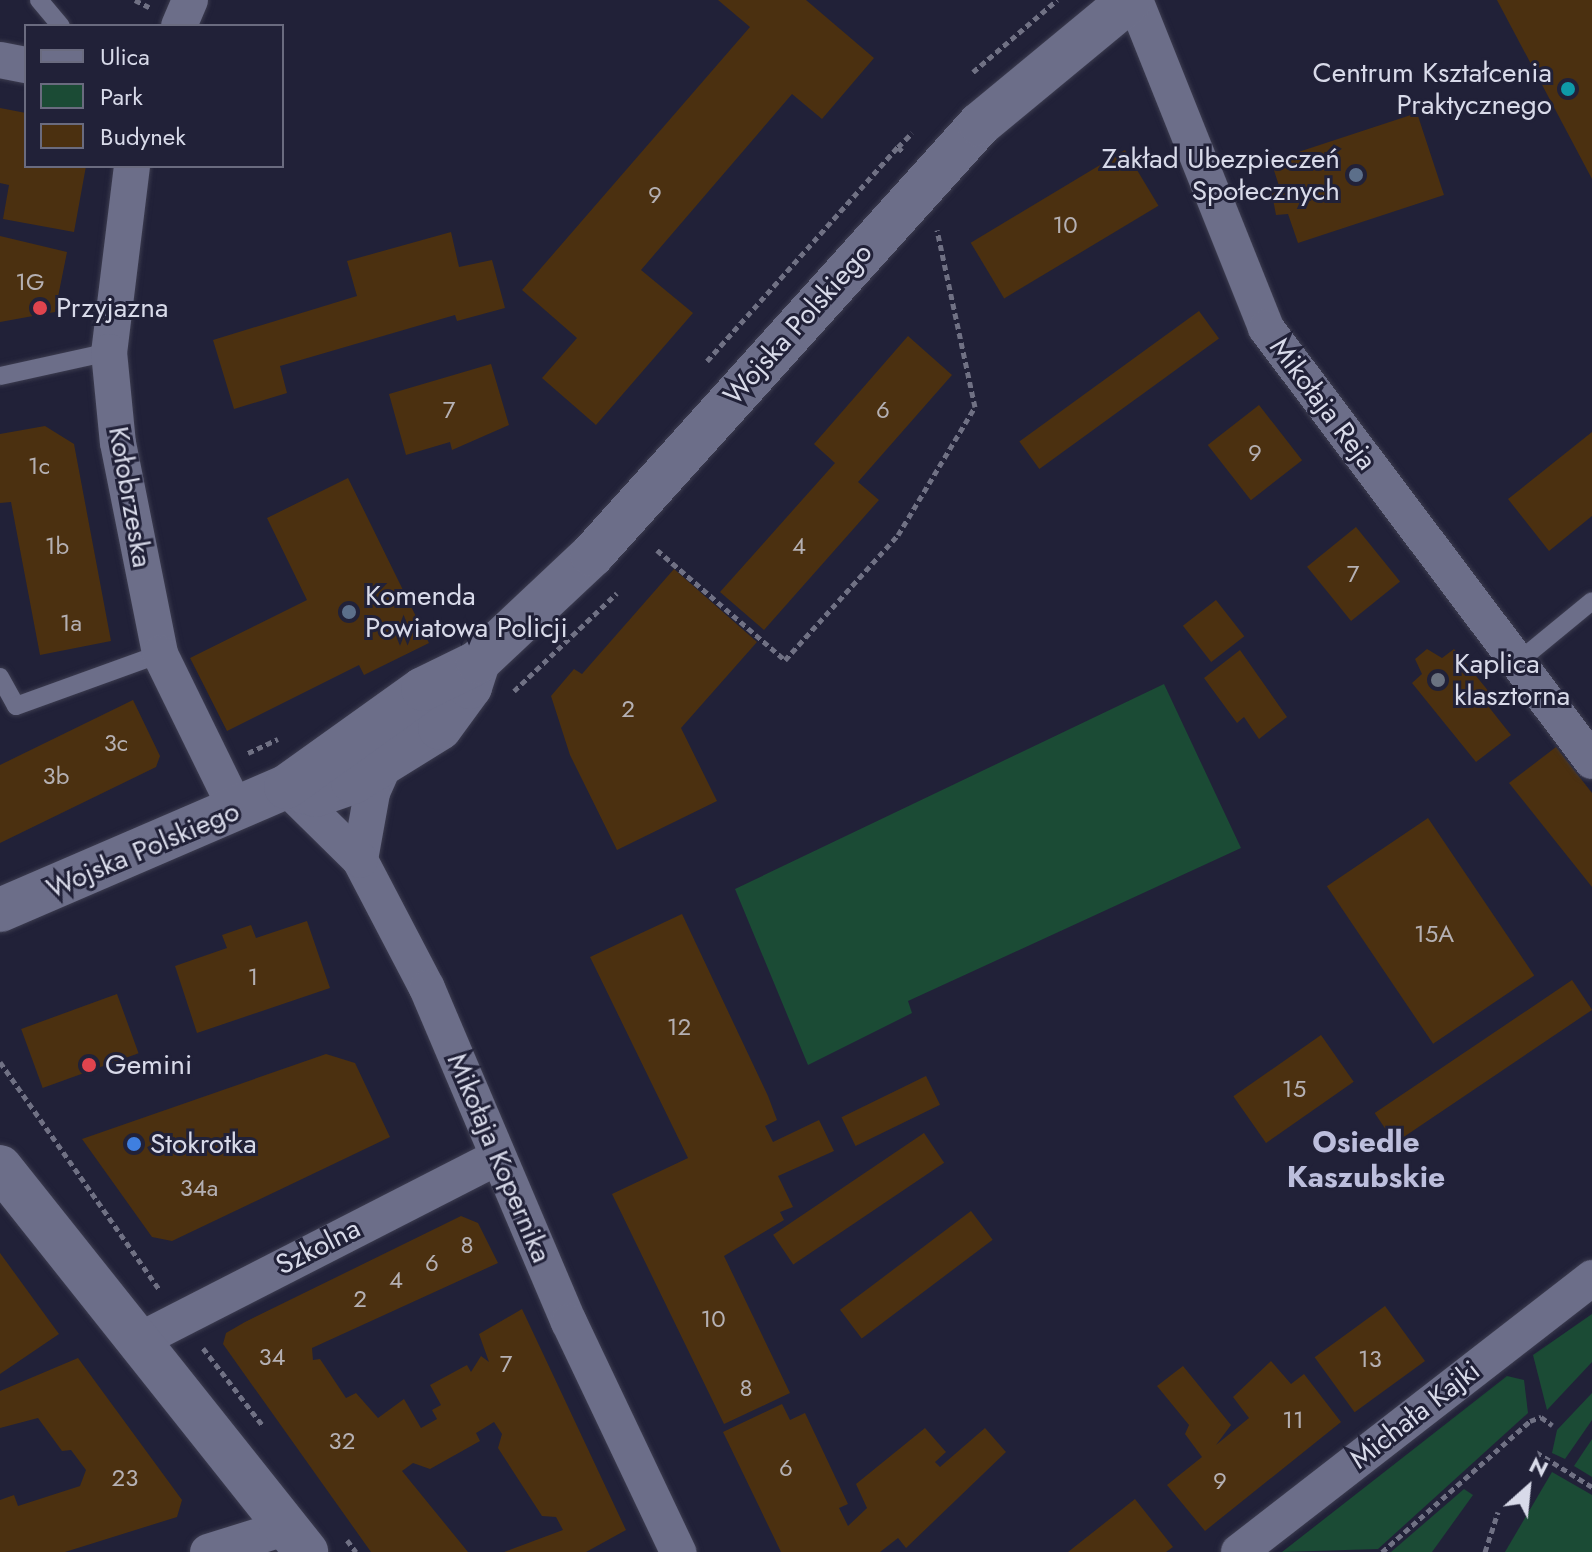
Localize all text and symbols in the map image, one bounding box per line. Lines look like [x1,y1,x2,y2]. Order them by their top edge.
legend [24,24,284,168]
text: Ulica [100,39,150,74]
place label: Centrum Kształcenia Praktycznego [1313,56,1552,122]
text: Park [100,79,143,114]
marker: Centrum Kształcenia Praktycznego [1559,80,1577,98]
text: Budynek [100,119,186,154]
place label: Zakład Ubezpieczeń Społecznych [1102,142,1340,208]
marker: Zakład Ubezpieczeń Społecznych [1347,166,1365,184]
house number: 9 [648,181,662,209]
house number: 10 [1052,211,1078,239]
street label: Wojska Polskiego [717,236,879,412]
house number: 1G [15,268,45,296]
place label: Przyjazna [56,291,168,325]
marker: Przyjazna [31,299,49,317]
street label: Mikołaja Reja [1262,331,1384,477]
house number: 7 [443,396,455,424]
house number: 6 [876,396,890,424]
street label: Kołobrzeska [101,424,159,570]
house number: 9 [1248,439,1262,467]
house number: 1c [28,452,50,480]
house number: 1b [45,532,69,560]
house number: 4 [792,532,806,560]
house number: 7 [1347,560,1359,588]
place label: Komenda Powiatowa Policji [365,579,568,645]
marker: Komenda Powiatowa Policji [340,603,358,621]
house number: 1a [60,609,82,637]
place label: Kaplica klasztorna [1454,647,1570,713]
marker: Kaplica klasztorna [1429,671,1447,689]
house number: 2 [621,695,635,723]
house number: 3c [104,729,128,757]
house number: 3b [43,762,69,790]
street label: Wojska Polskiego [42,794,244,906]
house number: 15A [1414,920,1454,948]
house number: 1 [248,963,258,991]
house number: 12 [667,1013,691,1041]
place label: Gemini [105,1048,192,1082]
street label: Mikołaja Kopernika [440,1048,558,1268]
marker: Gemini [80,1056,98,1074]
house number: 15 [1282,1075,1306,1103]
district label: Osiedle Kaszubskie [1287,1124,1445,1194]
place label: Stokrotka [150,1127,257,1161]
marker: Stokrotka [125,1135,143,1153]
house number: 34a [180,1174,218,1202]
street label: Szkolna [270,1212,366,1282]
house number: 8 [460,1231,474,1259]
house number: 6 [425,1249,439,1277]
house number: 4 [389,1266,403,1294]
house number: 2 [353,1285,367,1313]
house number: 10 [700,1305,726,1333]
house number: 34 [258,1343,286,1371]
house number: 13 [1358,1345,1382,1373]
house number: 7 [500,1350,512,1378]
street label: Michała Kajki [1343,1354,1487,1476]
house number: 8 [739,1374,753,1402]
house number: 11 [1282,1406,1304,1434]
house number: 32 [329,1427,355,1455]
north arrow [1488,1448,1568,1528]
text: N [1524,1448,1554,1485]
house number: 6 [779,1454,793,1482]
house number: 23 [112,1464,138,1492]
house number: 9 [1213,1467,1227,1495]

